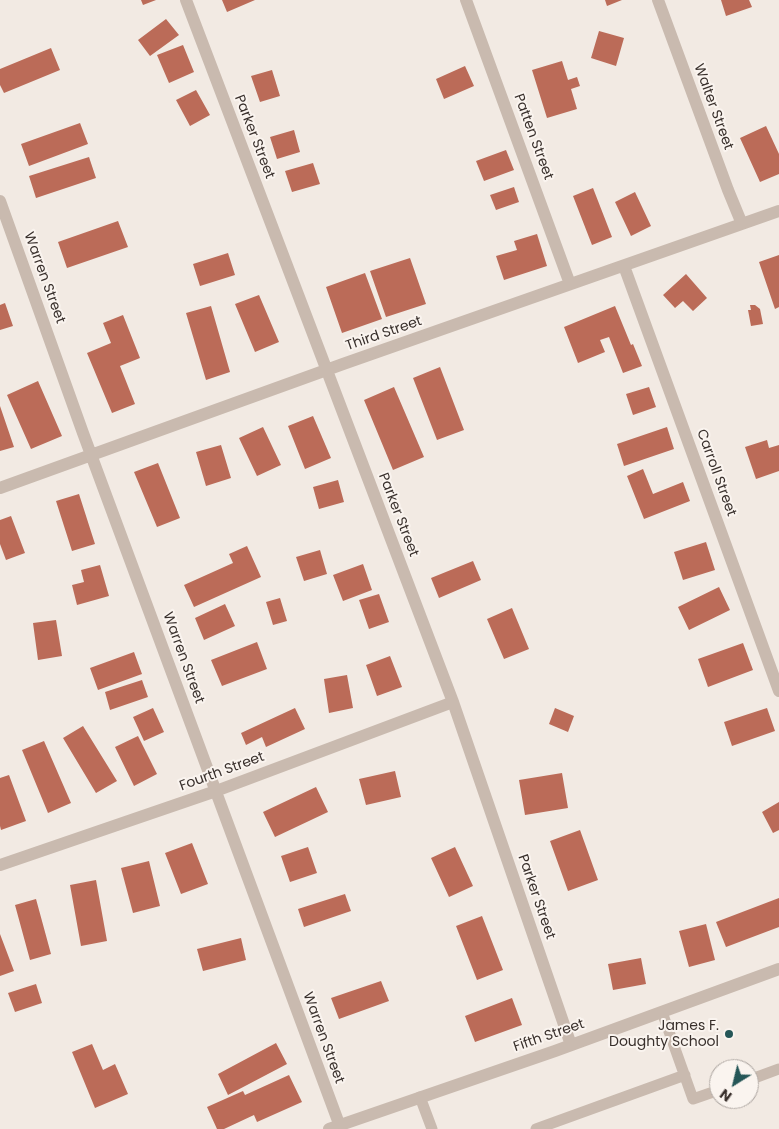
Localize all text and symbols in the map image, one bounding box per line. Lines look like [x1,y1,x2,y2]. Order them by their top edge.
street label: Walter Street [690,62,736,152]
street label: Patten Street [510,92,556,182]
street label: Parker Street [230,93,278,181]
street label: Warren Street [20,230,68,326]
street label: Third Street [344,313,424,355]
street label: Carroll Street [692,427,740,519]
street label: Parker Street [374,471,422,559]
street label: Warren Street [159,610,207,706]
street label: Fourth Street [177,749,267,795]
street label: Parker Street [514,852,558,942]
street label: Warren Street [299,990,347,1086]
street label: Fifth Street [511,1016,587,1056]
place label: James F. Doughty School [609,1018,719,1050]
marker: James F. Doughty School [723,1028,735,1040]
north arrow [709,1059,759,1109]
text: N [716,1084,736,1107]

